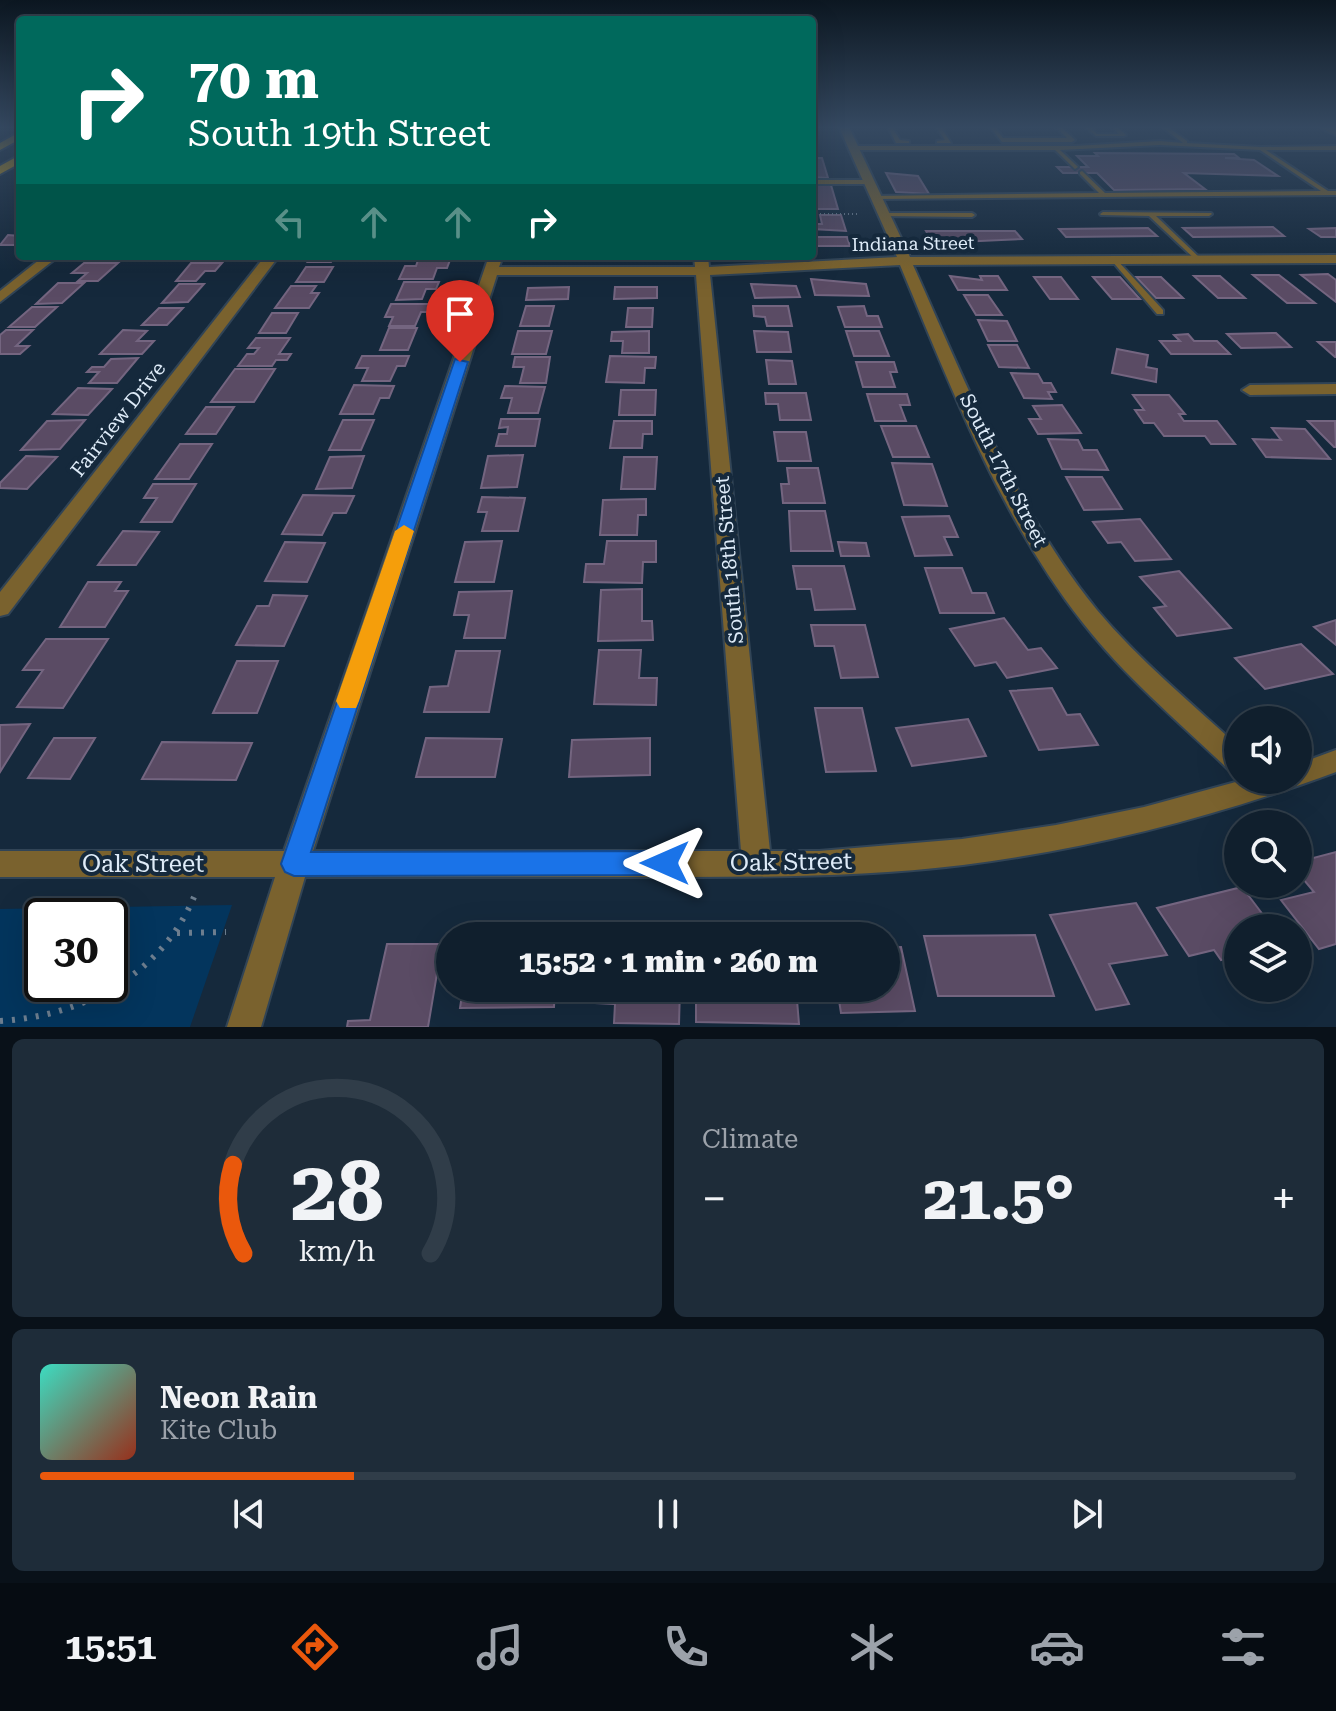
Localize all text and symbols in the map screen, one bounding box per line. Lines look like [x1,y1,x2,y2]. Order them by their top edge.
text: 70 m [188,46,319,112]
icon: right [56,48,160,152]
text: South 19th Street [188,113,491,155]
icon: left [268,200,312,244]
icon: ahead [352,200,396,244]
icon: ahead [436,200,480,244]
icon: right [520,200,564,244]
street label: Indiana Street [851,232,975,255]
pin [426,280,494,362]
icon: arrive [438,292,482,336]
street label: Fairview Drive [66,357,170,481]
street label: South 17th Street [955,390,1053,551]
street label: South 18th Street [710,475,748,645]
map controls [1224,706,1312,1002]
button: sound [1224,706,1312,794]
button: search [1224,810,1312,898]
position arrow [623,821,707,905]
street label: Oak Street [730,847,852,877]
street label: Oak Street [82,850,204,878]
speed limit sign: 30 [24,898,128,1002]
button: layers [1224,914,1312,1002]
text: 15:52 · 1 min · 260 m [518,944,818,979]
text: Climate [702,1124,798,1154]
text: 28 [290,1143,384,1240]
text: 21.5° [924,1163,1074,1234]
text: − [702,1173,727,1225]
text: + [1271,1173,1296,1225]
text: km/h [299,1234,375,1268]
text: Neon Rain [160,1380,317,1415]
text: Kite Club [160,1415,277,1445]
icon: previous [227,1492,271,1536]
icon: pause [646,1492,690,1536]
icon: next [1065,1492,1109,1536]
icon: directions [287,1619,343,1675]
icon: music [472,1619,528,1675]
icon: phone [658,1619,714,1675]
icon: climate [844,1619,900,1675]
icon: car [1029,1619,1085,1675]
icon: filters [1215,1619,1271,1675]
text: 15:51 [65,1626,157,1668]

